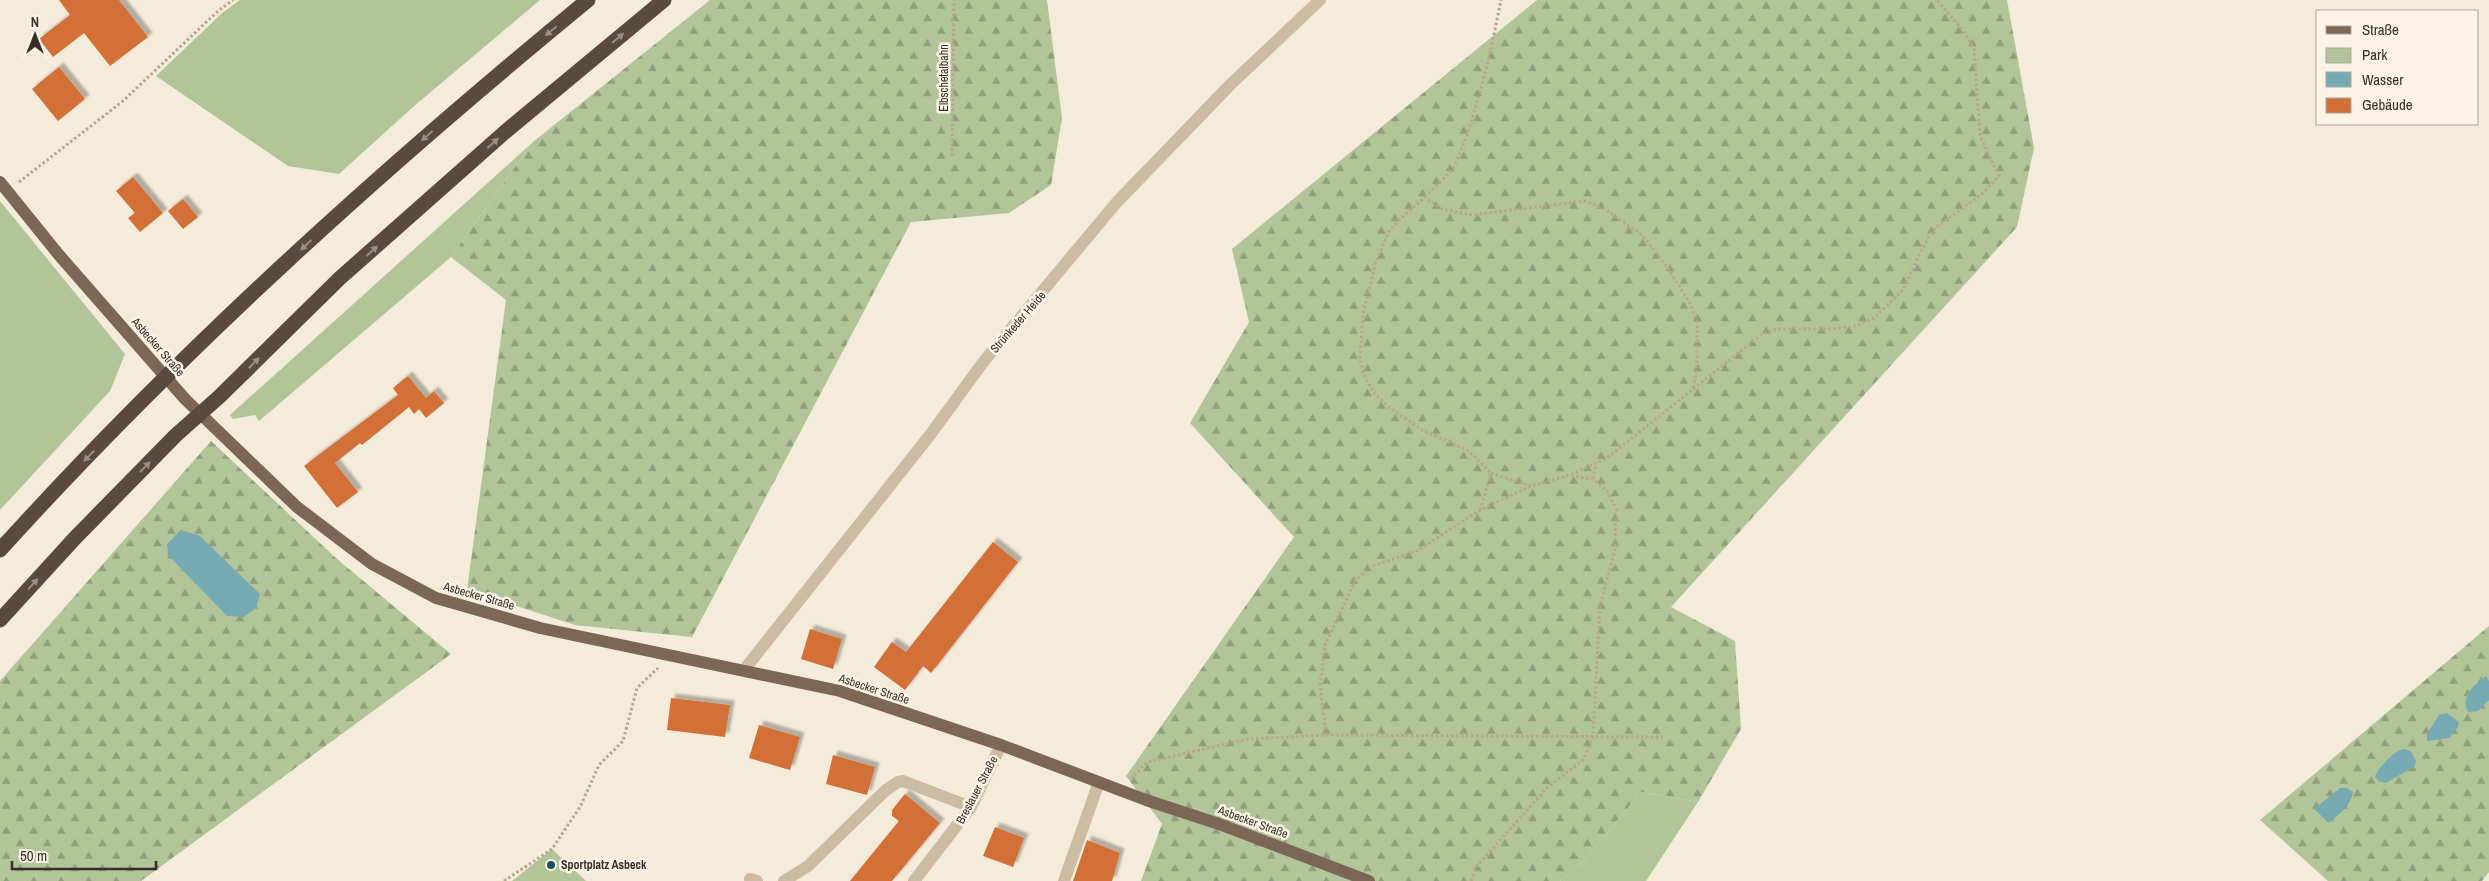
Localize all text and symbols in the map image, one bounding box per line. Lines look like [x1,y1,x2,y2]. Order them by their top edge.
north arrow [10,10,60,60]
legend [2316,10,2479,125]
text: N [31,13,39,31]
text: Straße [2362,19,2399,40]
one-way arrow [545,25,558,36]
one-way arrow [611,33,624,44]
street label: Elbschetalbahn [936,44,952,112]
text: Park [2362,44,2388,65]
text: Wasser [2362,69,2403,90]
text: Gebäude [2362,94,2413,115]
one-way arrow [420,130,433,141]
one-way arrow [486,137,499,148]
one-way arrow [300,239,312,251]
one-way arrow [365,245,378,256]
street label: Strünkeder Heide [987,288,1049,356]
street label: Asbecker Straße [127,313,188,380]
one-way arrow [248,357,260,369]
one-way arrow [84,449,96,461]
one-way arrow [139,461,151,473]
street label: Asbecker Straße [441,578,516,614]
one-way arrow [27,579,39,591]
street label: Asbecker Straße [836,670,911,708]
street label: Breslauer Straße [952,753,1002,827]
street label: Asbecker Straße [1215,802,1290,842]
scale bar [12,838,156,870]
text: 50 m [20,845,47,866]
place label: Sportplatz Asbeck [561,857,647,873]
marker: Sportplatz Asbeck [545,859,557,871]

